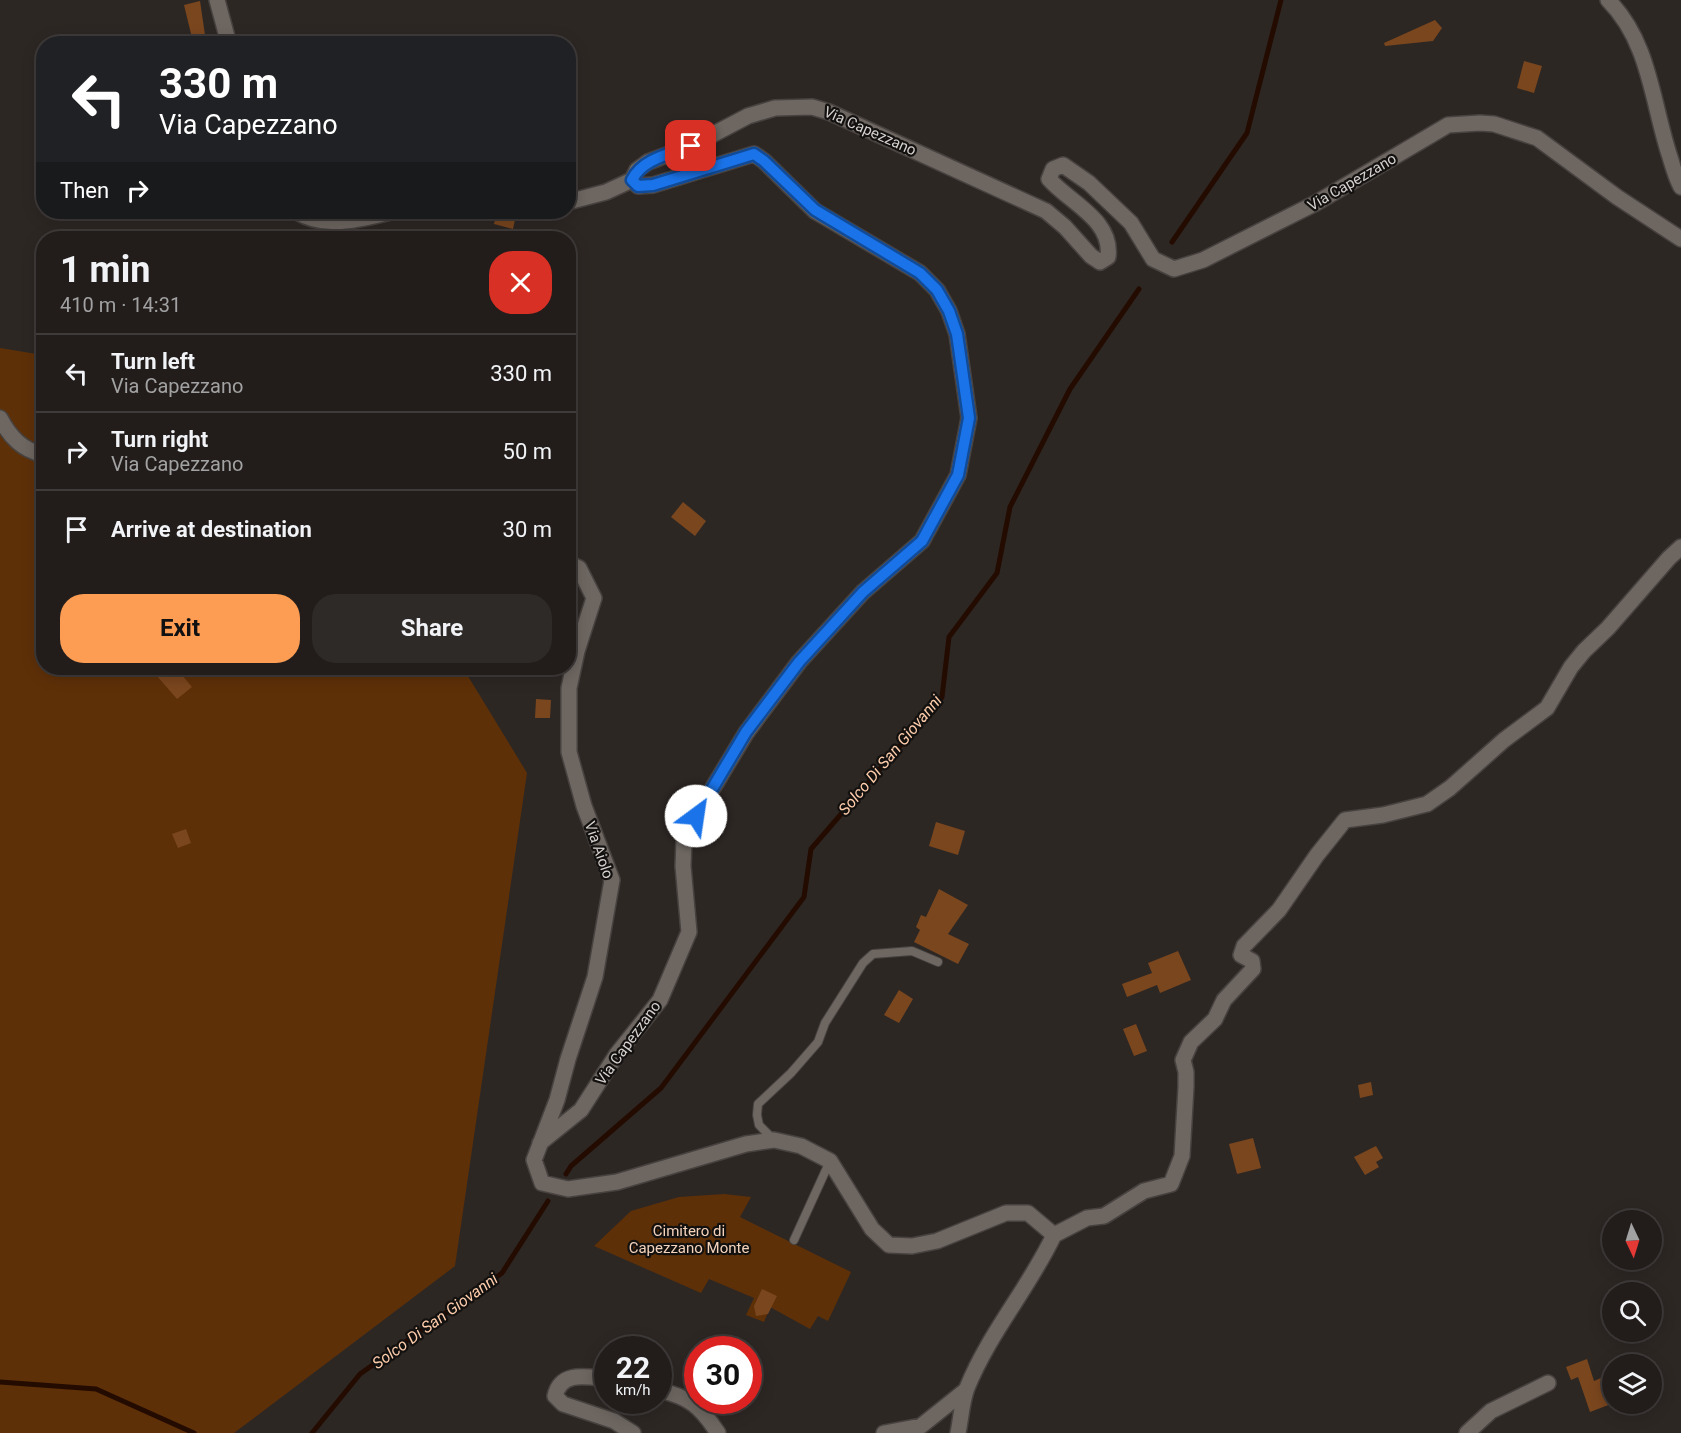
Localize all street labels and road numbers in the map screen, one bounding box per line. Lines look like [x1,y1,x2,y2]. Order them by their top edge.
street label: Via Capezzano [821,103,919,159]
street label: Via Capezzano [1305,149,1399,215]
street label: Via Aiolo [581,819,617,881]
street label: Via Capezzano [592,998,664,1088]

